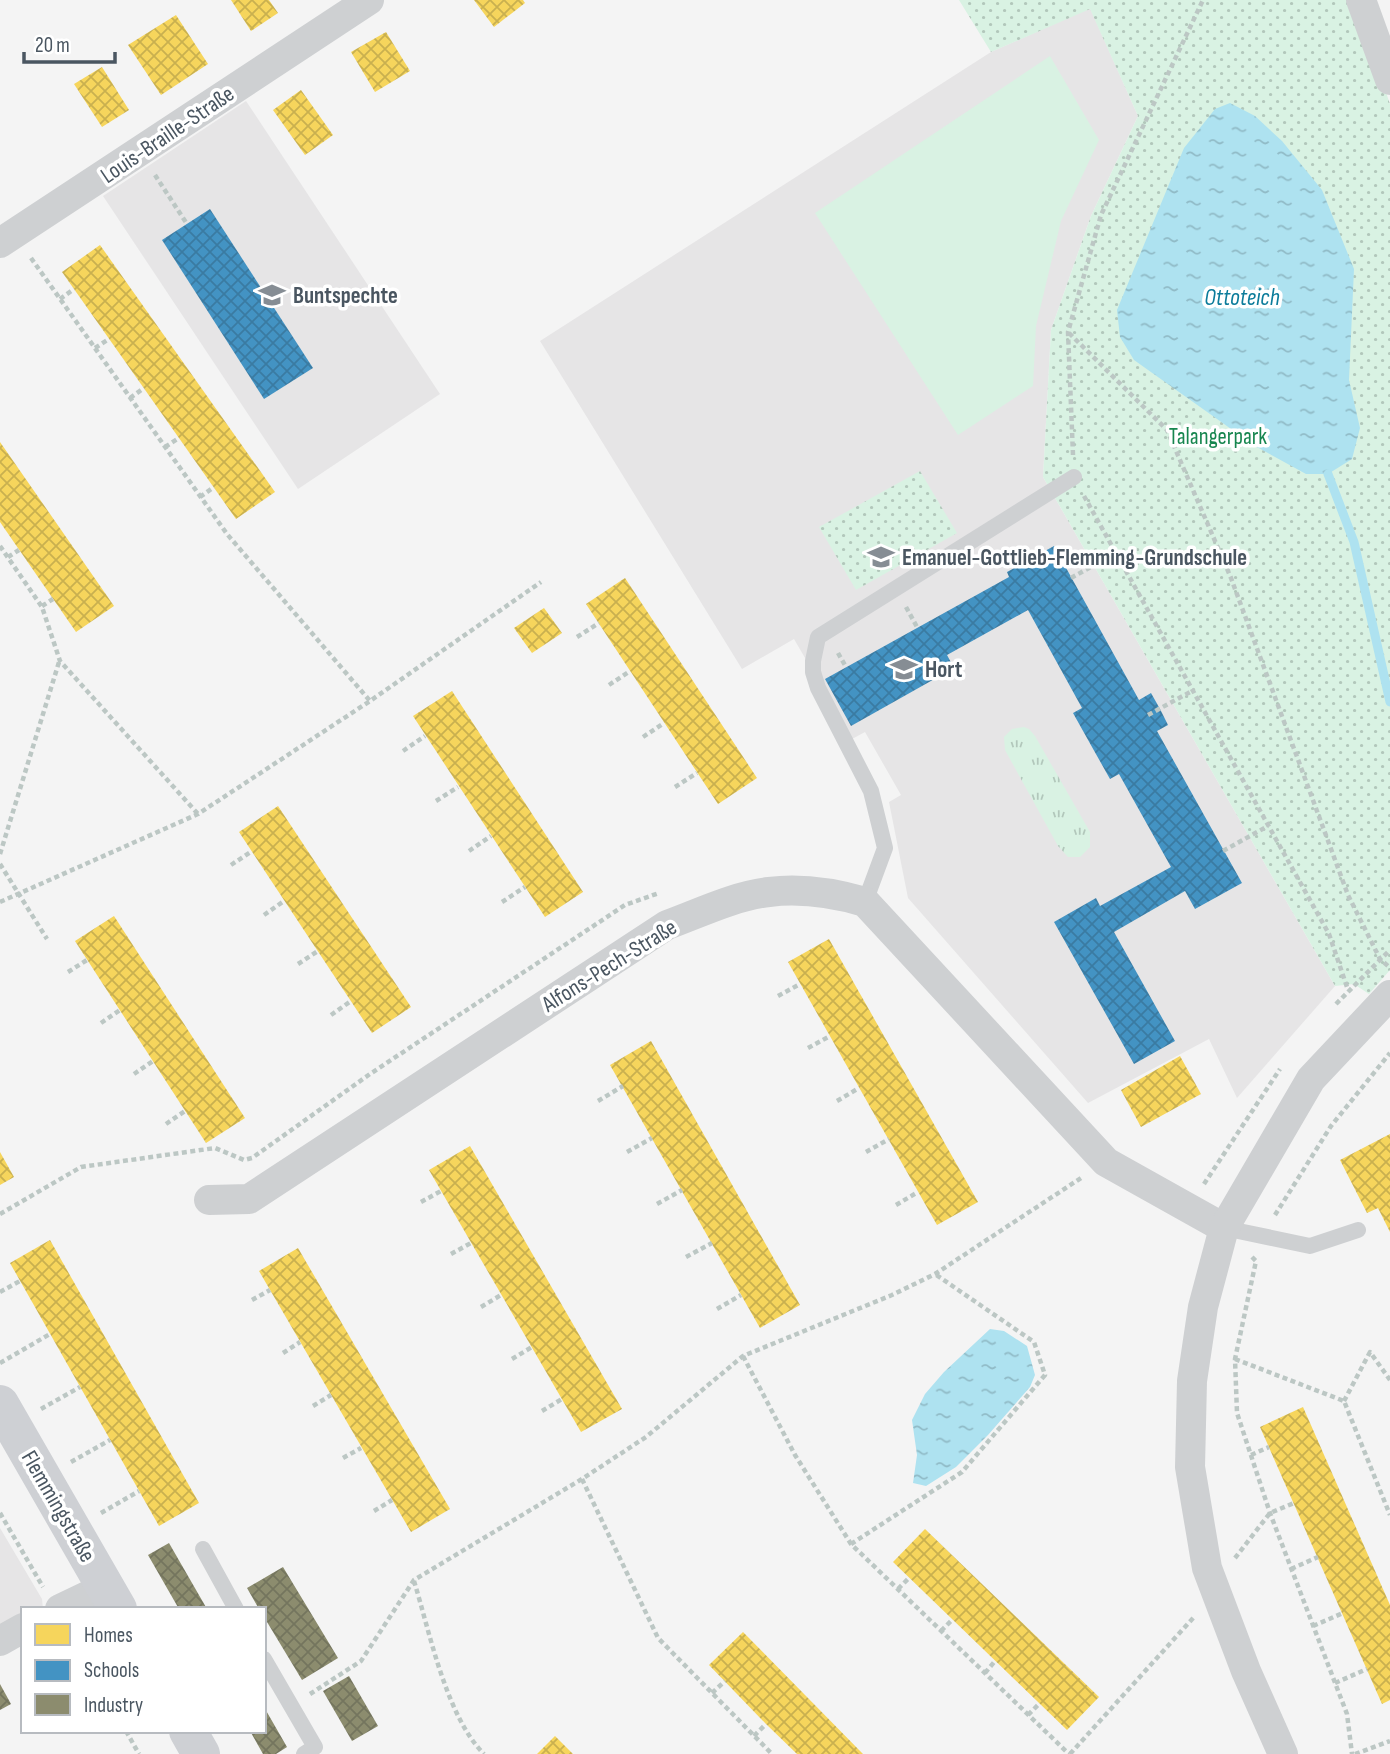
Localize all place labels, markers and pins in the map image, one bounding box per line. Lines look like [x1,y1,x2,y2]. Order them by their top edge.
school or university icon: Buntspechte [257,280,287,310]
place label: Buntspechte [293,282,398,310]
school or university icon: Emanuel-Gottlieb-Flemming-Grundschule [866,542,896,572]
place label: Emanuel-Gottlieb-Flemming-Grundschule [902,544,1247,572]
school or university icon: Hort [889,654,919,684]
place label: Hort [925,656,963,684]

